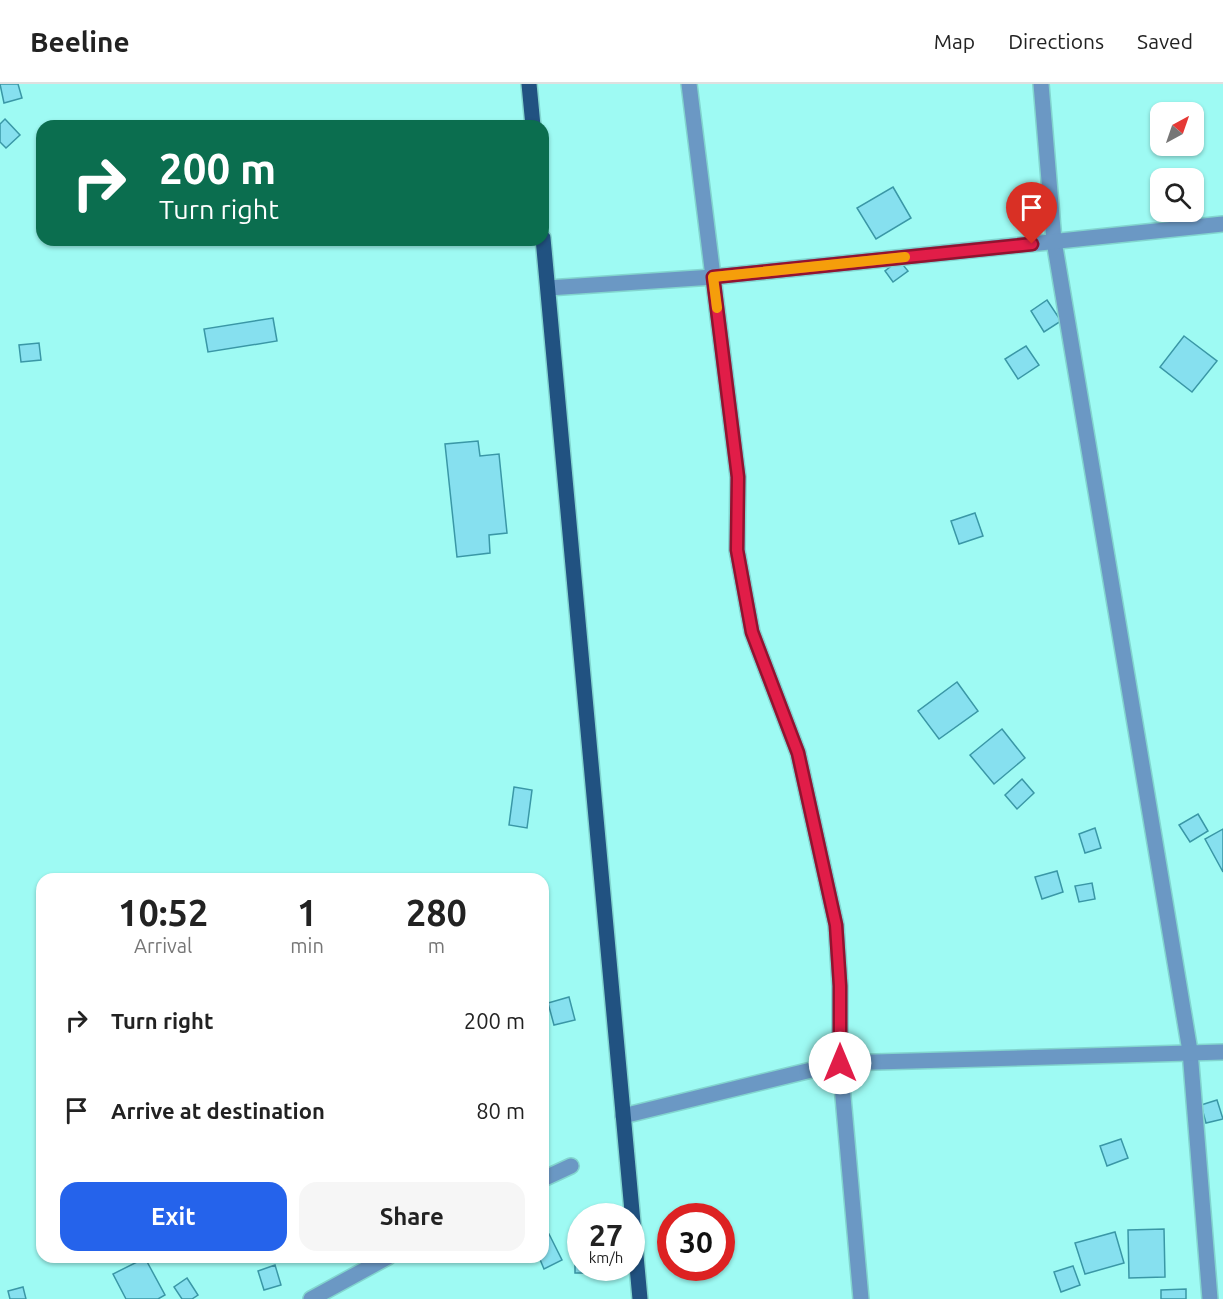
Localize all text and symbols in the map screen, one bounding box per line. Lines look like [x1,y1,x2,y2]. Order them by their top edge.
text: Beeline [30,26,130,57]
text: Map [934,29,975,53]
text: Directions [1008,29,1104,53]
text: Saved [1137,29,1193,53]
north arrow [1150,102,1204,156]
map controls [1150,102,1204,222]
icon: right [60,144,138,222]
text: 200 m [159,145,276,192]
button: search [1150,168,1204,222]
pin [1006,182,1057,244]
icon: arrive [1015,191,1048,224]
text: Turn right [159,194,279,224]
text: 10:52 [118,892,208,933]
text: 1 [297,892,317,933]
text: 280 [406,892,467,933]
text: Arrival [134,934,192,957]
text: min [290,934,324,957]
text: m [428,934,445,957]
icon: right [60,1004,93,1037]
text: Turn right [111,1008,213,1033]
text: 200 m [464,1008,525,1033]
position arrow [808,1031,872,1095]
icon: arrive [60,1094,93,1127]
text: Arrive at destination [111,1098,325,1123]
text: 80 m [476,1098,525,1123]
button: Exit [60,1182,287,1251]
button: Share [299,1182,525,1251]
speed limit sign: 30 [657,1203,735,1281]
text: 27 [589,1218,623,1252]
text: km/h [589,1249,623,1266]

